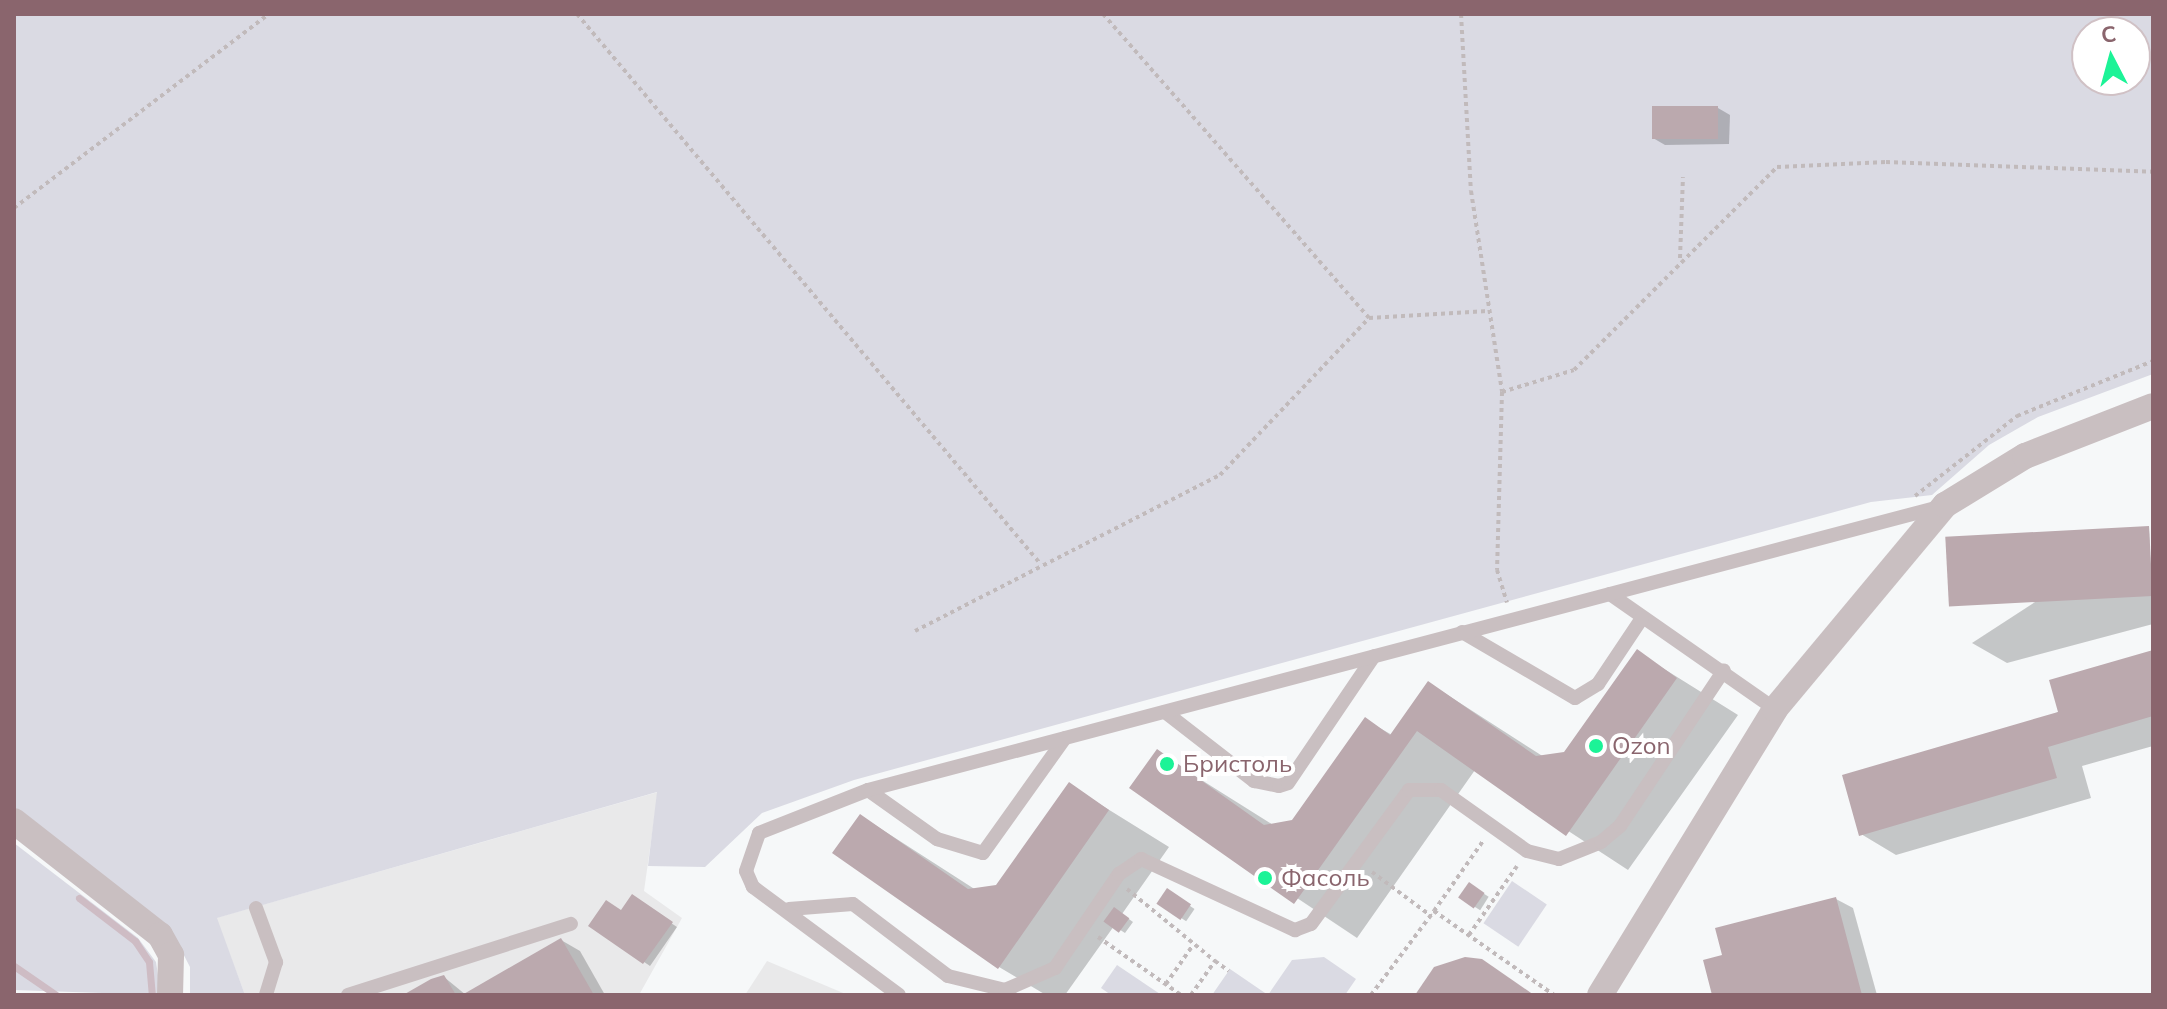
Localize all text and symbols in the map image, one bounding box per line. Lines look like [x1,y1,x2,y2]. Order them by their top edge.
north arrow [2071,16,2151,96]
text: С [2100,19,2118,49]
place label: Ozon [1612,732,1671,760]
marker: Ozon [1587,737,1605,755]
place label: Бристоль [1183,750,1292,778]
marker: Бристоль [1158,755,1176,773]
place label: Фасоль [1281,864,1370,892]
marker: Фасоль [1256,869,1274,887]

